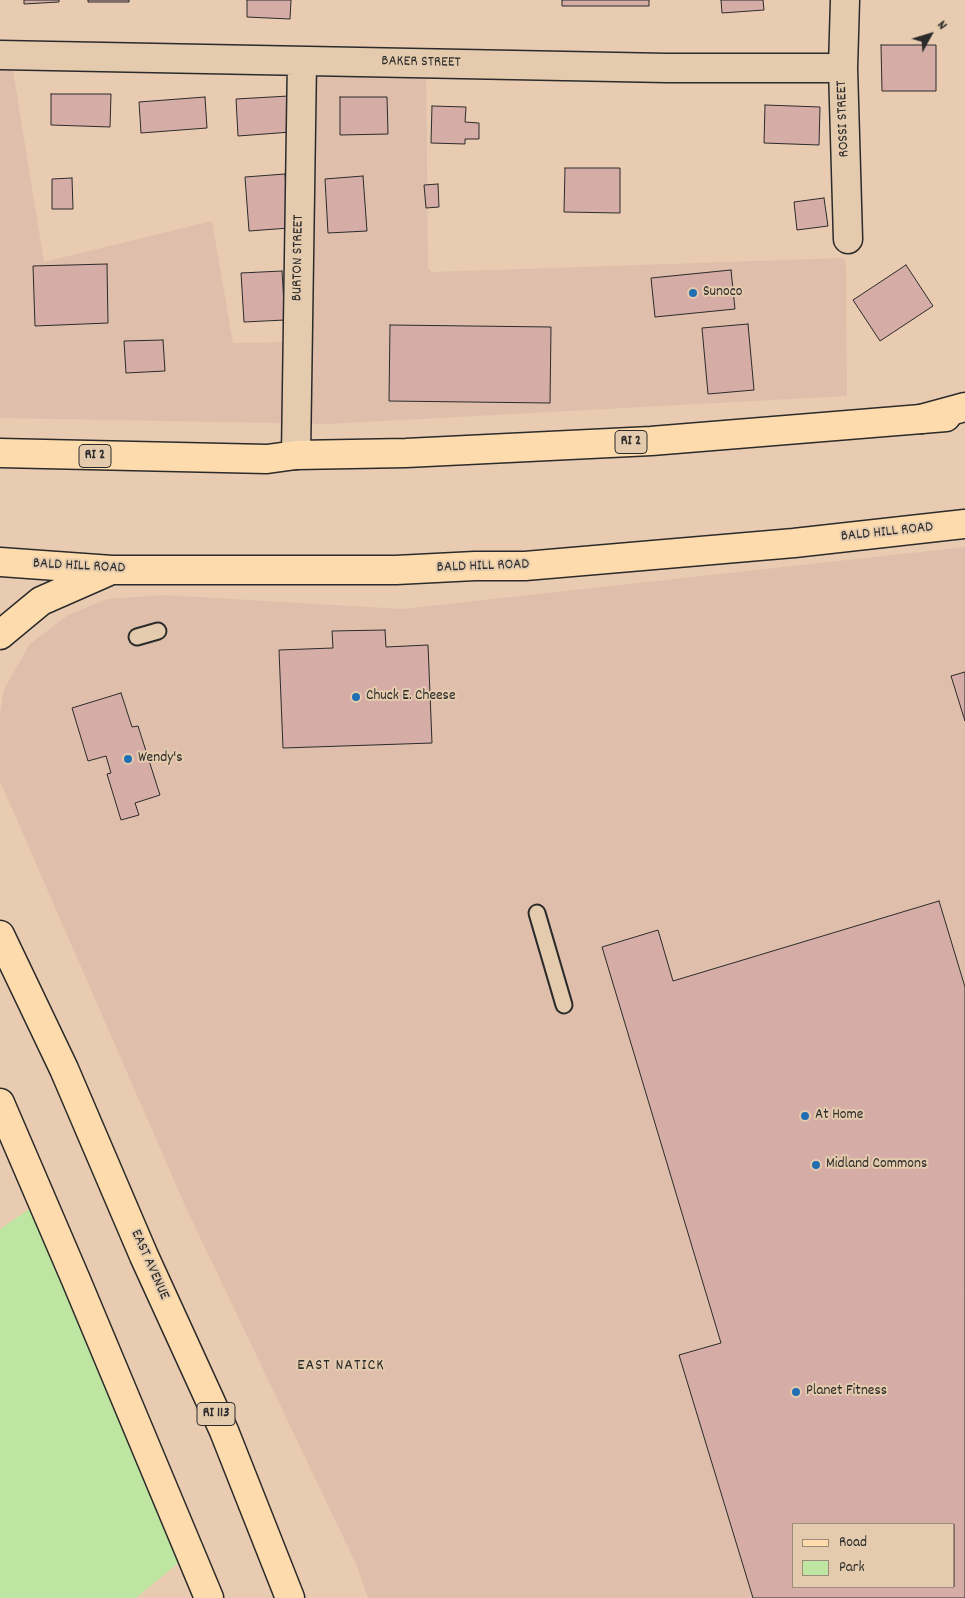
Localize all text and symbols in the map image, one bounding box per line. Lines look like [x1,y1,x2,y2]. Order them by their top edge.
north arrow [905,10,955,60]
text: N [932,17,952,35]
street label: BAKER STREET [381,53,461,73]
street label: ROSSI STREET [834,80,854,158]
street label: BURTON STREET [289,215,309,301]
place label: Sunoco [703,284,742,302]
marker: Sunoco [687,287,699,299]
road number: RI 2 [615,431,647,454]
road number: RI 2 [79,444,111,468]
street label: BALD HILL ROAD [840,519,934,547]
street label: BALD HILL ROAD [32,556,126,578]
street label: BALD HILL ROAD [436,556,530,578]
place label: Chuck E. Cheese [366,688,455,706]
marker: Chuck E. Cheese [350,691,362,703]
place label: Wendy's [138,750,183,768]
marker: Wendy's [122,753,134,765]
place label: At Home [815,1107,863,1125]
marker: At Home [799,1110,811,1122]
place label: Midland Commons [826,1156,927,1174]
marker: Midland Commons [810,1159,822,1171]
street label: EAST AVENUE [126,1227,172,1303]
district label: EAST NATICK [296,1357,386,1377]
place label: Planet Fitness [806,1383,887,1401]
marker: Planet Fitness [790,1386,802,1398]
road number: RI 113 [197,1402,235,1426]
legend [792,1523,955,1588]
text: Road [839,1532,867,1554]
text: Park [839,1557,865,1579]

